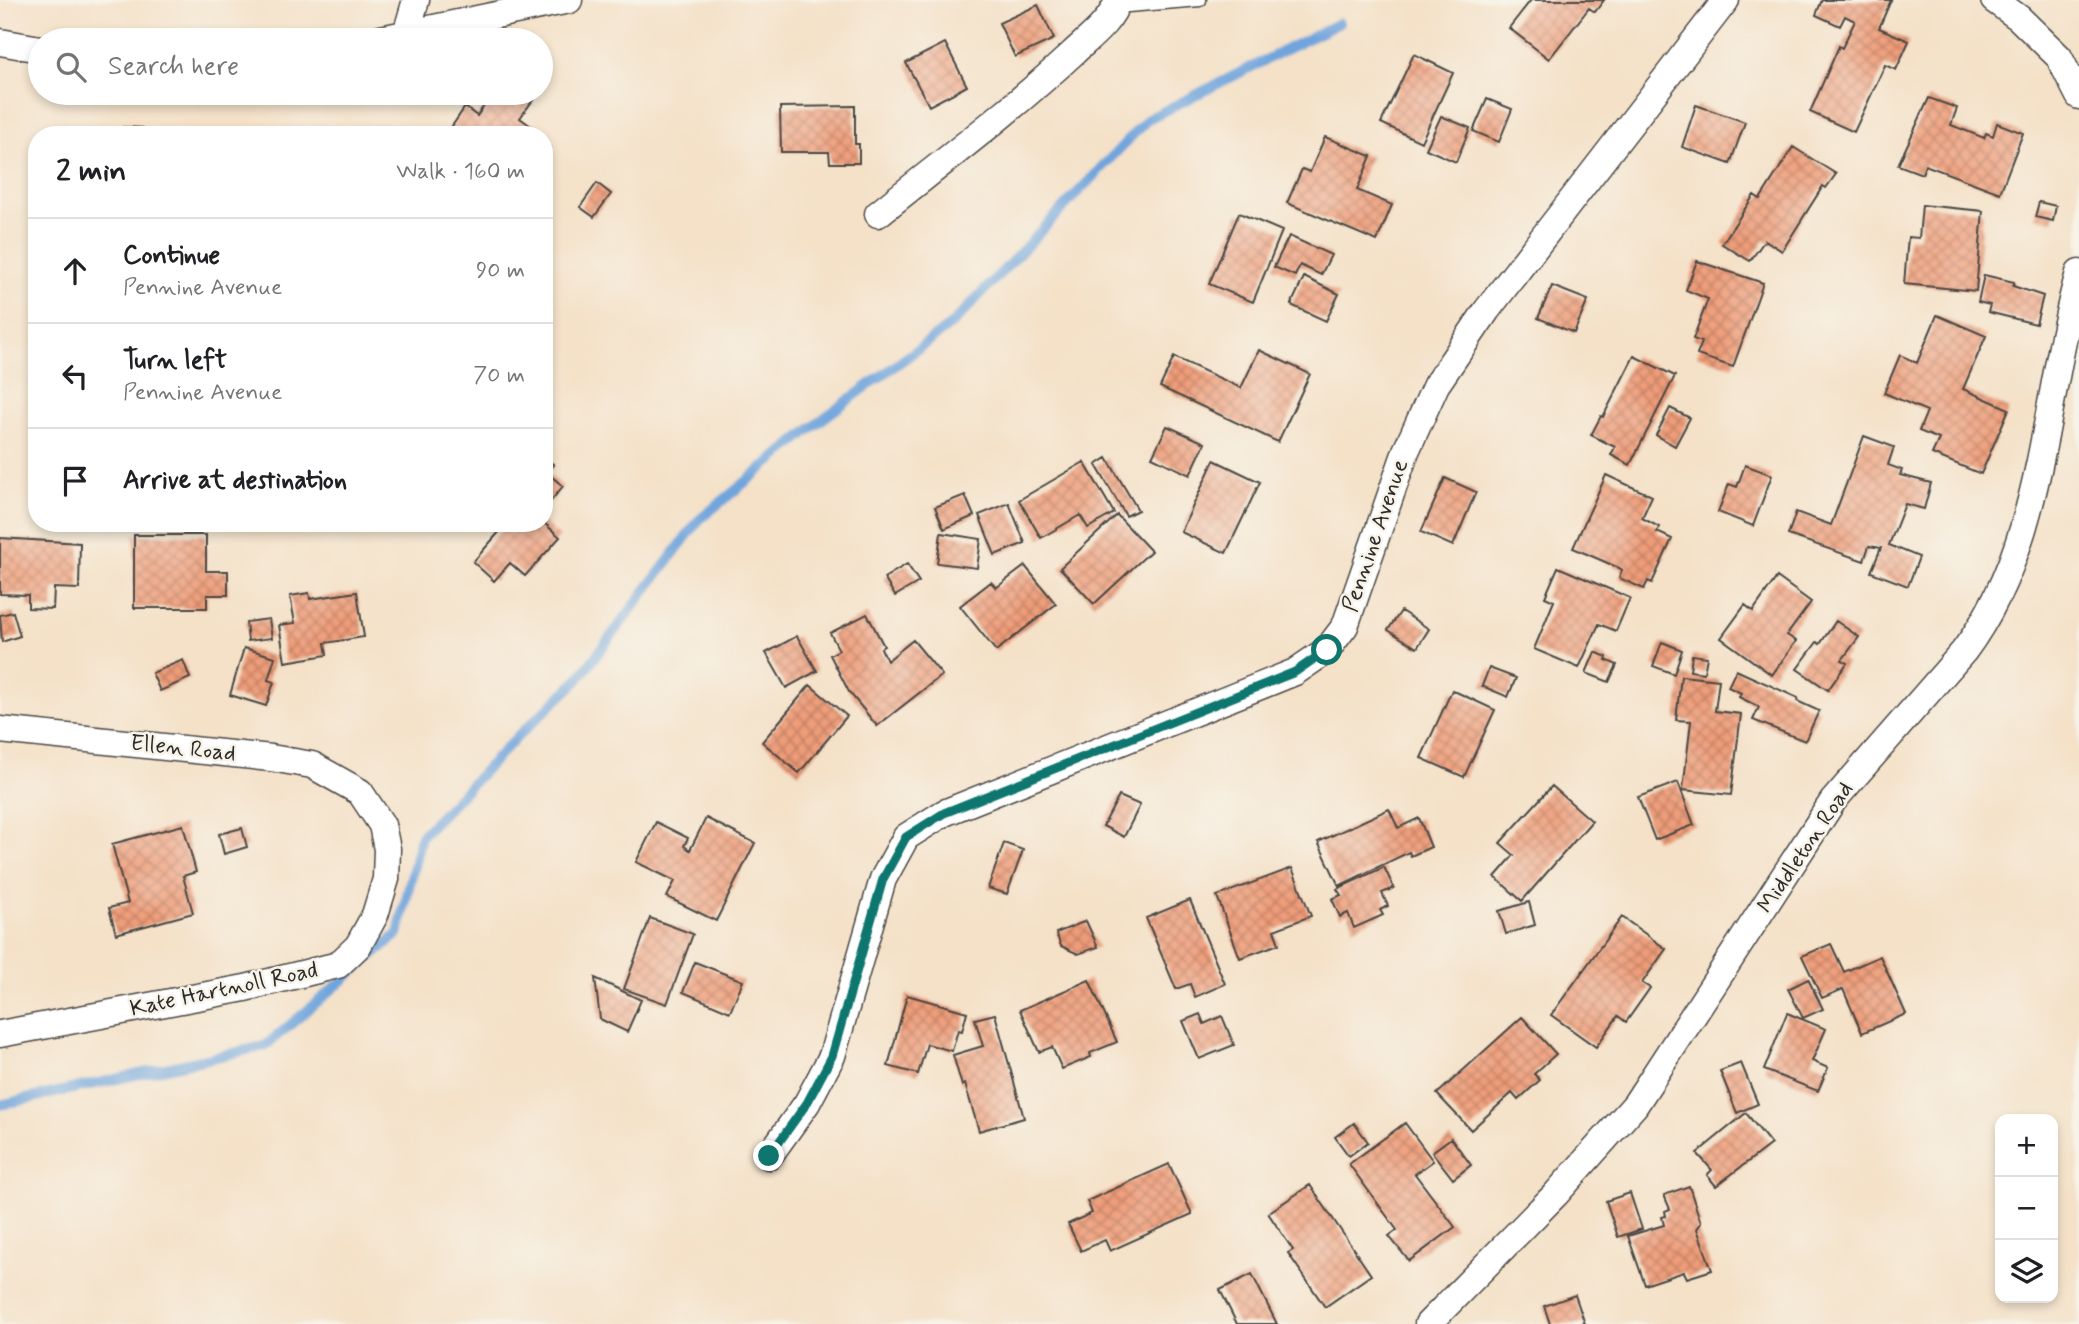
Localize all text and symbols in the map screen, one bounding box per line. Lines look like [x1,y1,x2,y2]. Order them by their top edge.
search box [28,28,553,105]
icon: search [52,48,90,86]
text: Search here [108,50,239,84]
text: 2 min [56,152,126,191]
text: Walk · 160 m [396,157,525,187]
text: Continue [123,239,220,273]
icon: ahead [56,252,94,290]
text: 90 m [476,256,525,286]
text: Pennine Avenue [123,273,282,303]
text: Turn left [123,344,227,378]
icon: left [56,357,94,395]
text: 70 m [473,361,525,391]
text: Pennine Avenue [123,378,282,408]
street label: Pennine Avenue [1336,456,1416,616]
icon: arrive [56,462,94,500]
text: Arrive at destination [123,464,347,498]
route start [1311,634,1342,665]
street label: Ellen Road [129,729,237,769]
street label: Middleton Road [1751,776,1861,920]
street label: Kate Hartnoll Road [127,955,321,1025]
map controls [1995,1114,2058,1303]
button: + [1995,1114,2058,1177]
route end [753,1140,784,1171]
button: − [1995,1177,2058,1240]
button: layers [1995,1240,2058,1303]

